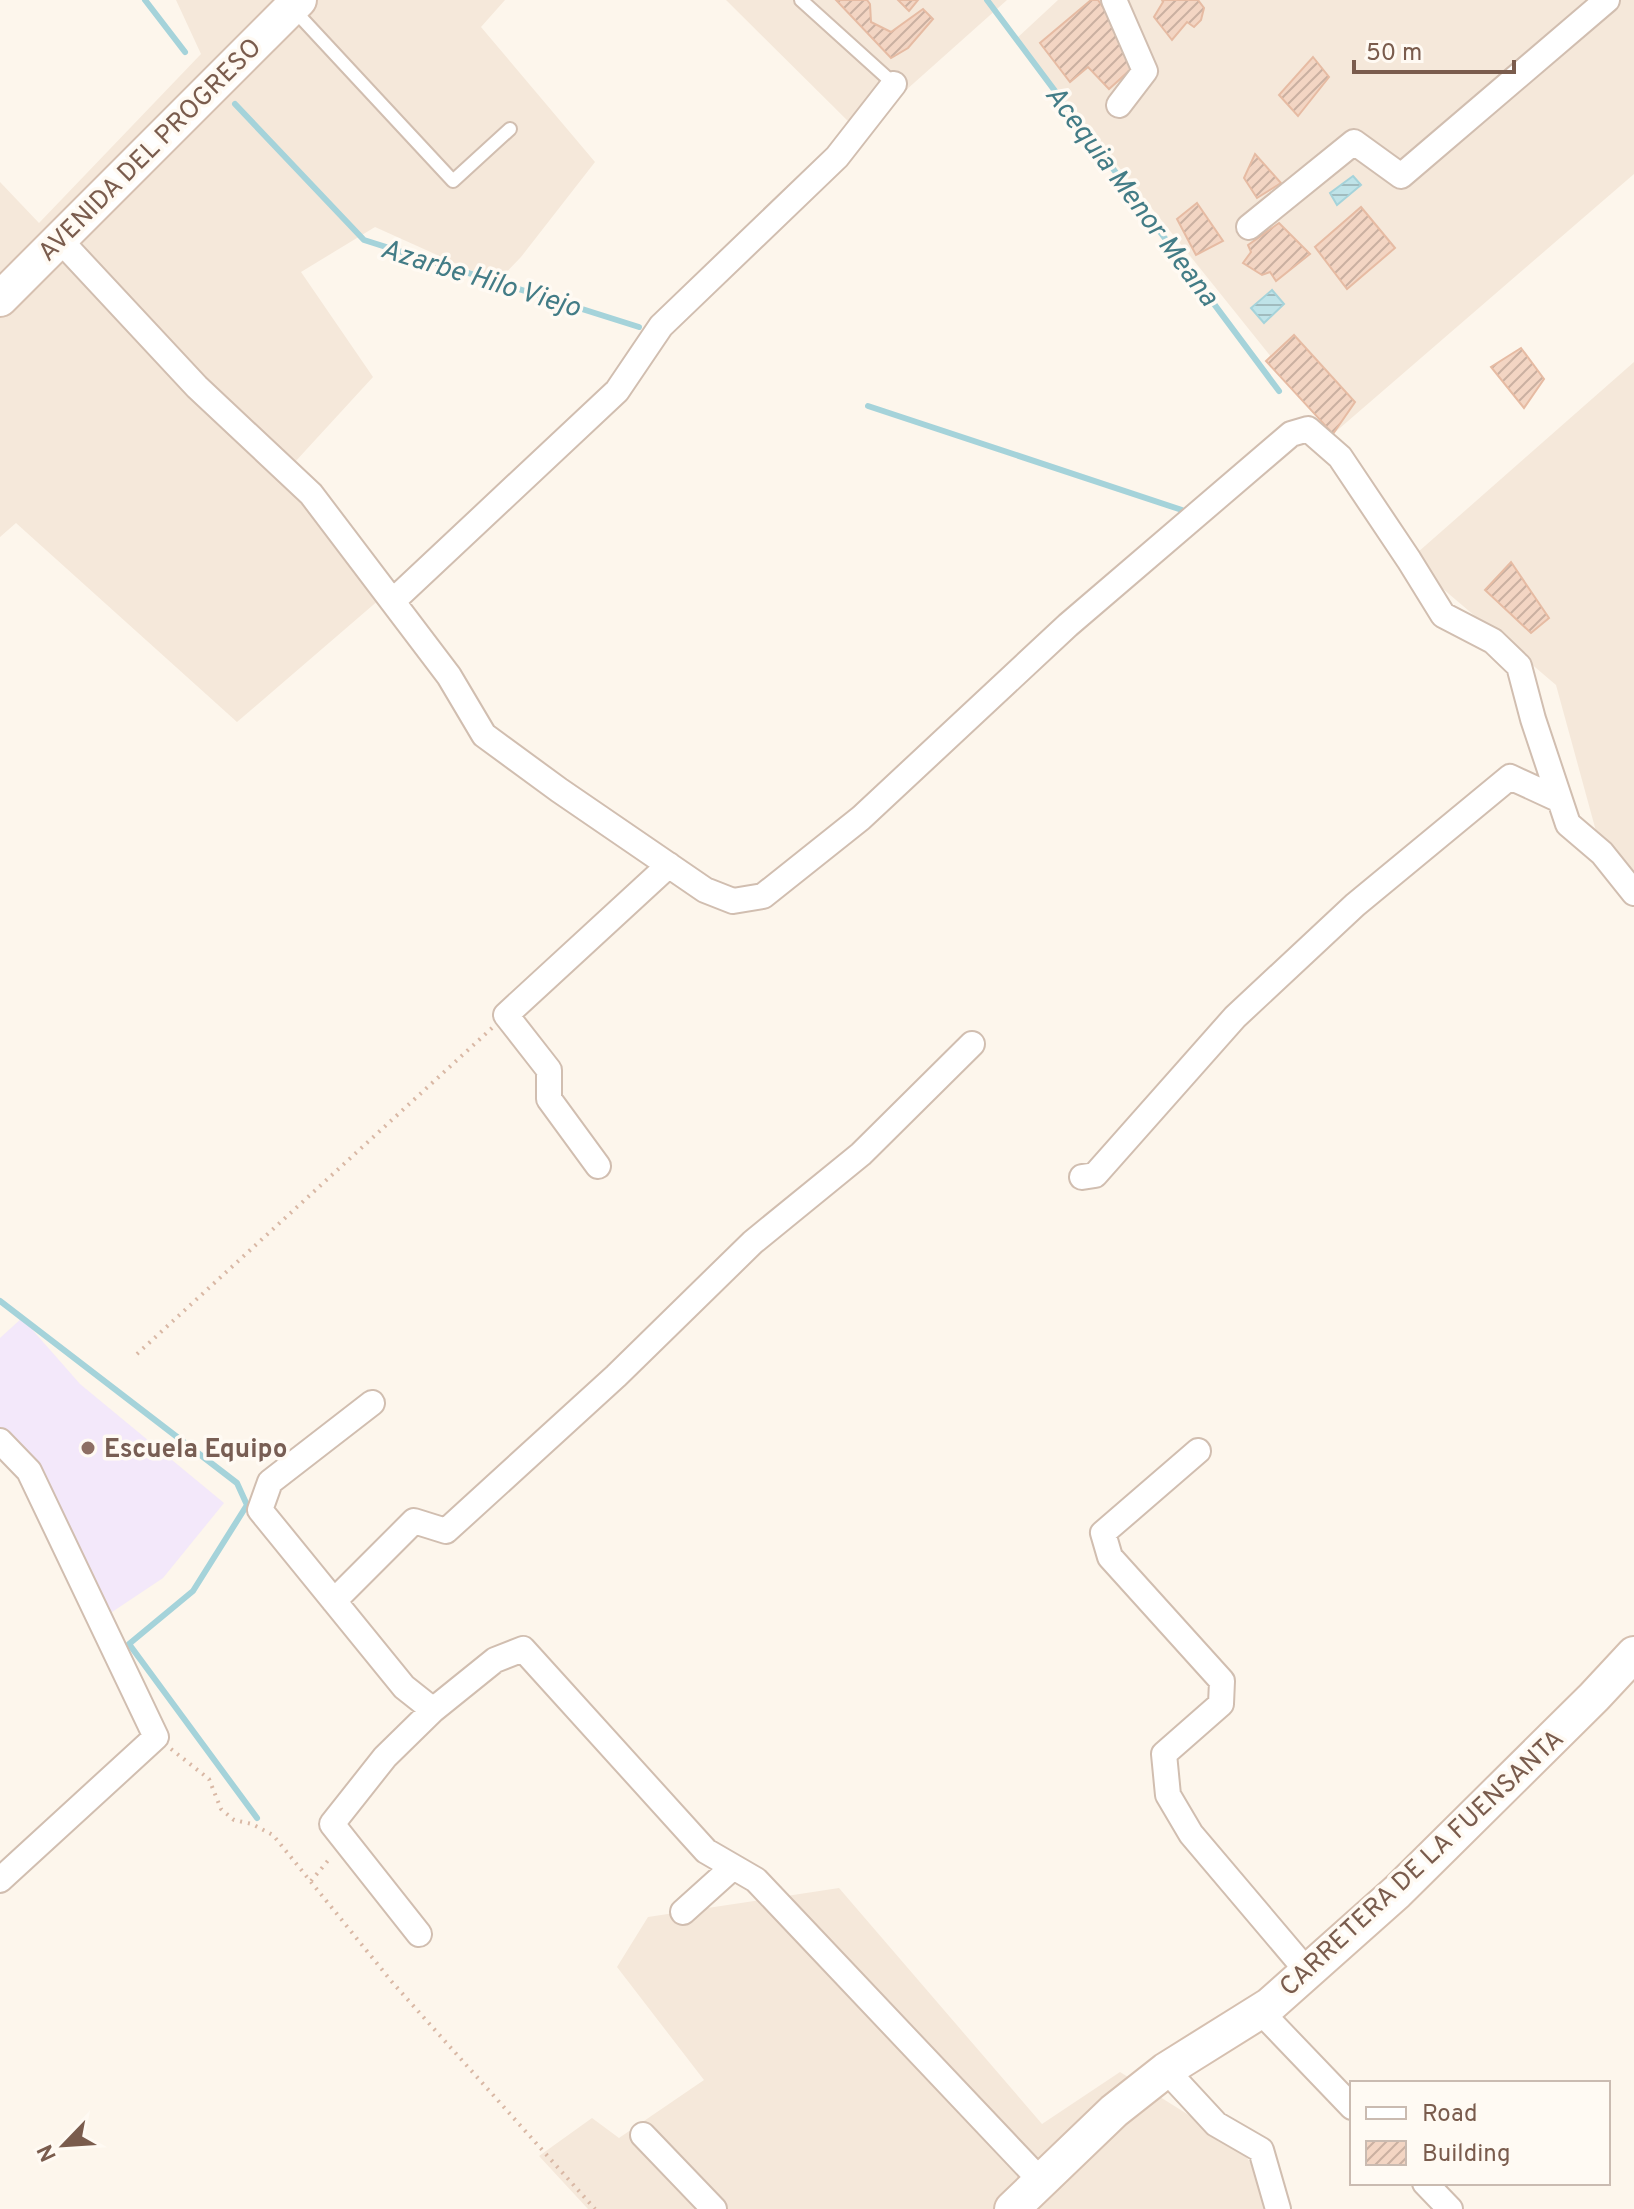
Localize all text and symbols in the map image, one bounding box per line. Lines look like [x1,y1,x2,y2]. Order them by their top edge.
scale bar [1354,24,1514,74]
street label: AVENIDA DEL PROGRESO [32,32,270,270]
text: 50 m [1366,39,1422,69]
water label: Acequia Menor Meana [1036,79,1226,315]
water label: Azarbe Hilo Viejo [376,232,584,327]
place label: Escuela Equipo [104,1434,287,1467]
marker: Escuela Equipo [79,1439,97,1457]
street label: CARRETERA DE LA FUENSANTA [1274,1723,1572,2004]
legend [1350,2081,1610,2185]
text: Road [1422,2100,1478,2130]
north arrow [24,2105,104,2185]
text: N [33,2140,64,2165]
text: Building [1422,2140,1511,2170]

